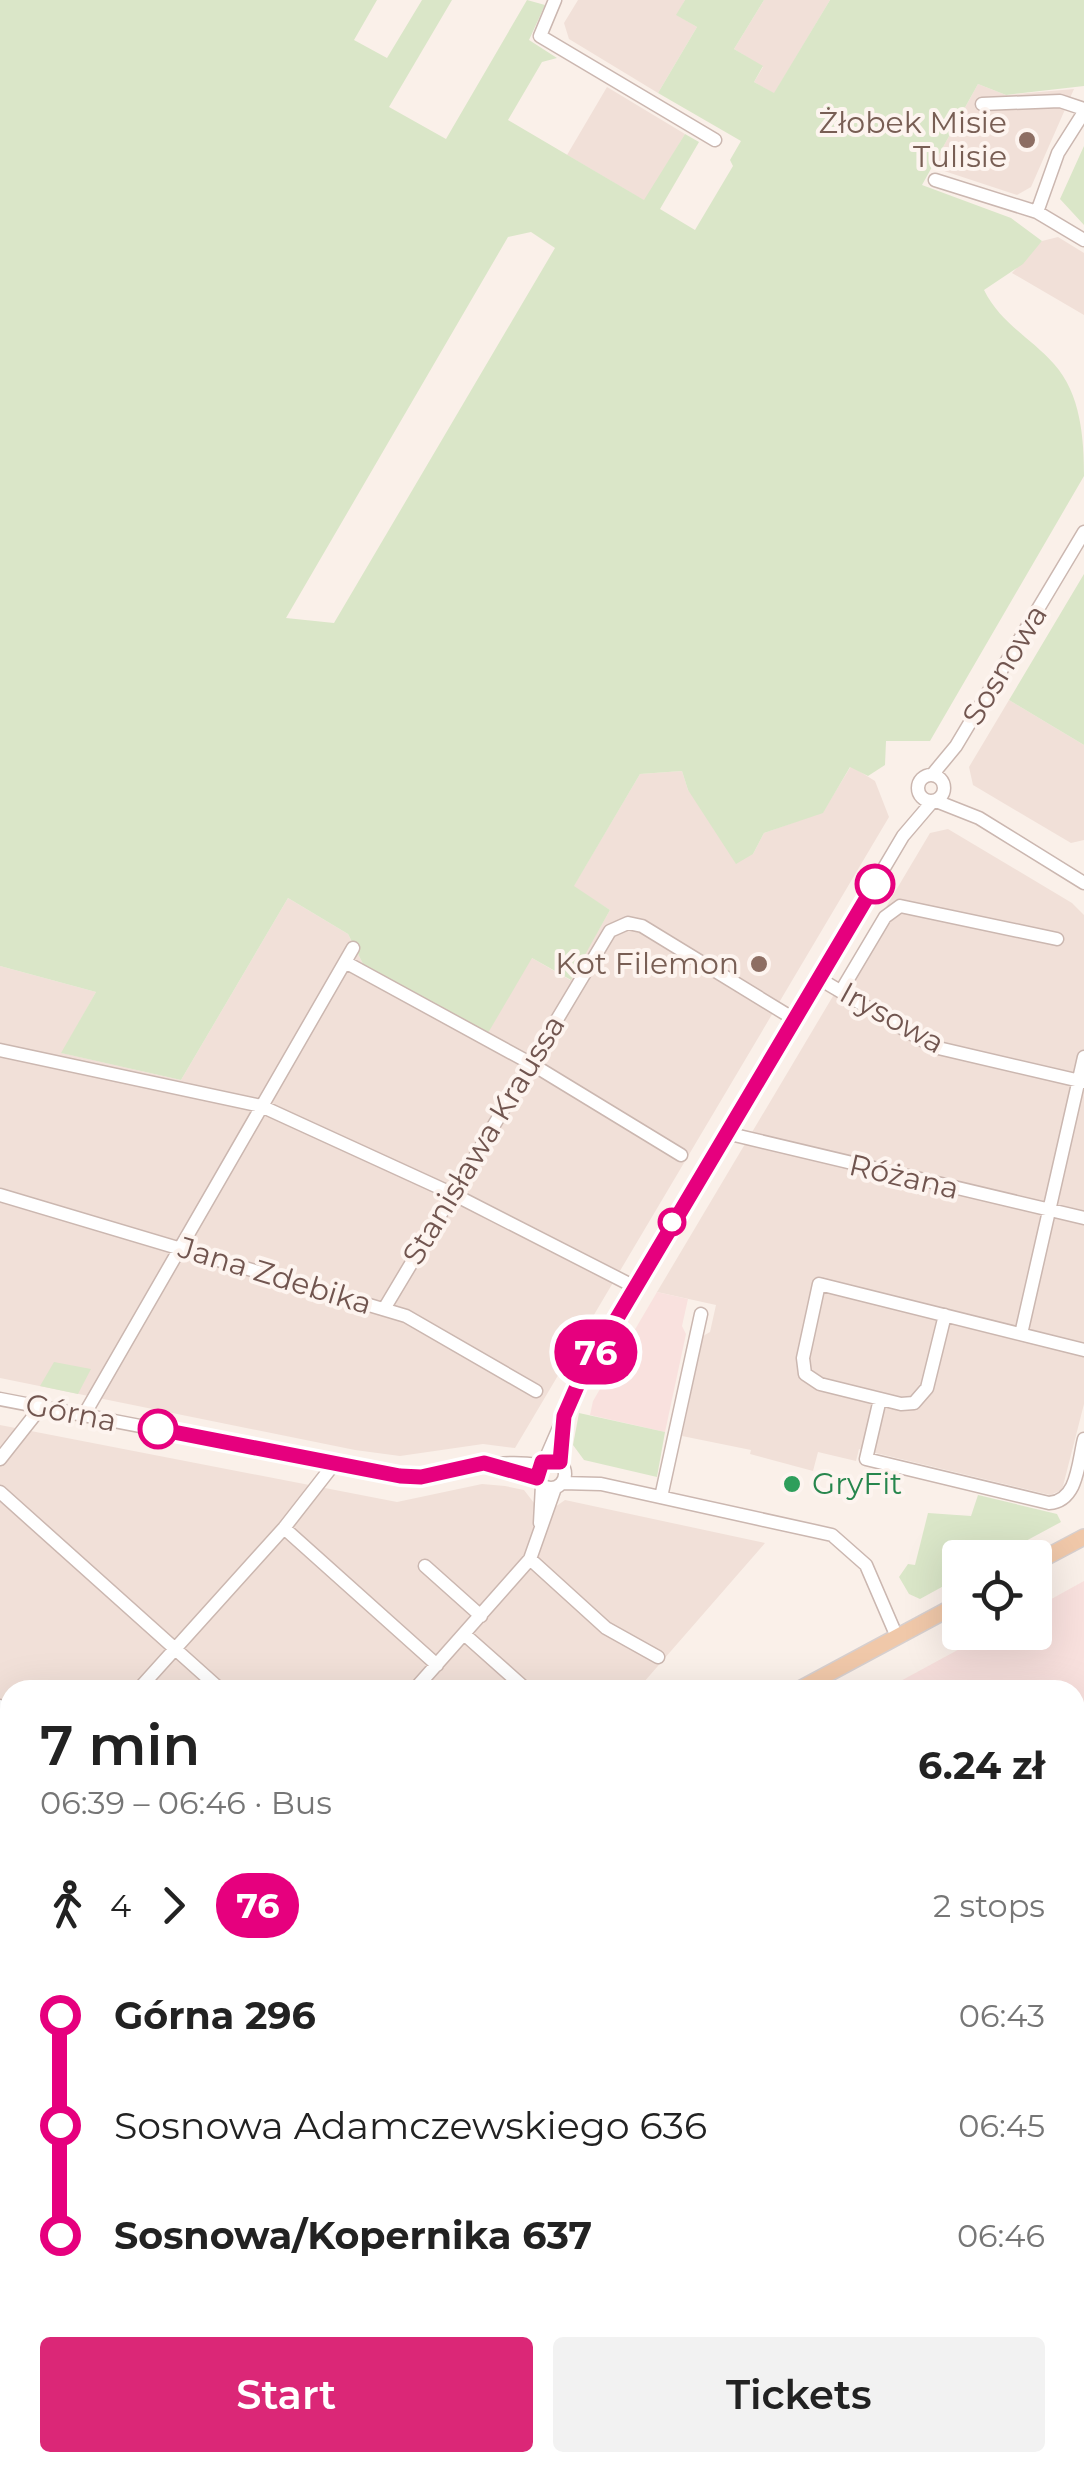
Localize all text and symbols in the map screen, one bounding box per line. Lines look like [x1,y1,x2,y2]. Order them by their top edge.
place label: Żłobek Misie Tulisie [818,104,1007,175]
marker: Żłobek Misie Tulisie [1016,129,1038,151]
street label: Sosnowa [954,598,1055,732]
unlabelled marker [856,865,894,903]
place label: Kot Filemon [555,945,739,982]
marker: Kot Filemon [748,953,770,975]
street label: Irysowa [834,974,951,1061]
street label: Stanisława Kraussa [394,1008,573,1271]
street label: Różana [846,1146,962,1207]
unlabelled marker [659,1209,685,1235]
street label: Jana Zdebika [173,1228,376,1322]
line badge: 76 [551,1320,641,1384]
text: 76 [574,1331,618,1374]
street label: Górna [23,1386,120,1439]
unlabelled marker [139,1410,177,1448]
place label: GryFit [812,1465,902,1502]
marker: GryFit [781,1473,803,1495]
map controls [942,1540,1052,1650]
button: locate [942,1540,1052,1650]
text: 7 min [40,1712,200,1779]
text: 6.24 zł [918,1742,1045,1789]
text: 06:39 – 06:46 · Bus [40,1783,332,1822]
icon: walk [40,1878,95,1933]
icon: forward [146,1878,201,1933]
text: 76 [236,1884,279,1927]
text: 4 [110,1886,131,1925]
text: 2 stops [933,1886,1045,1925]
text: Górna 296 [114,1992,316,2039]
text: 06:43 [959,1996,1045,2035]
text: Sosnowa Adamczewskiego 636 [114,2102,707,2149]
text: 06:45 [958,2106,1045,2145]
text: Sosnowa/Kopernika 637 [114,2212,592,2259]
text: 06:46 [957,2216,1045,2255]
button: Start [40,2337,533,2452]
button: Tickets [553,2337,1045,2452]

